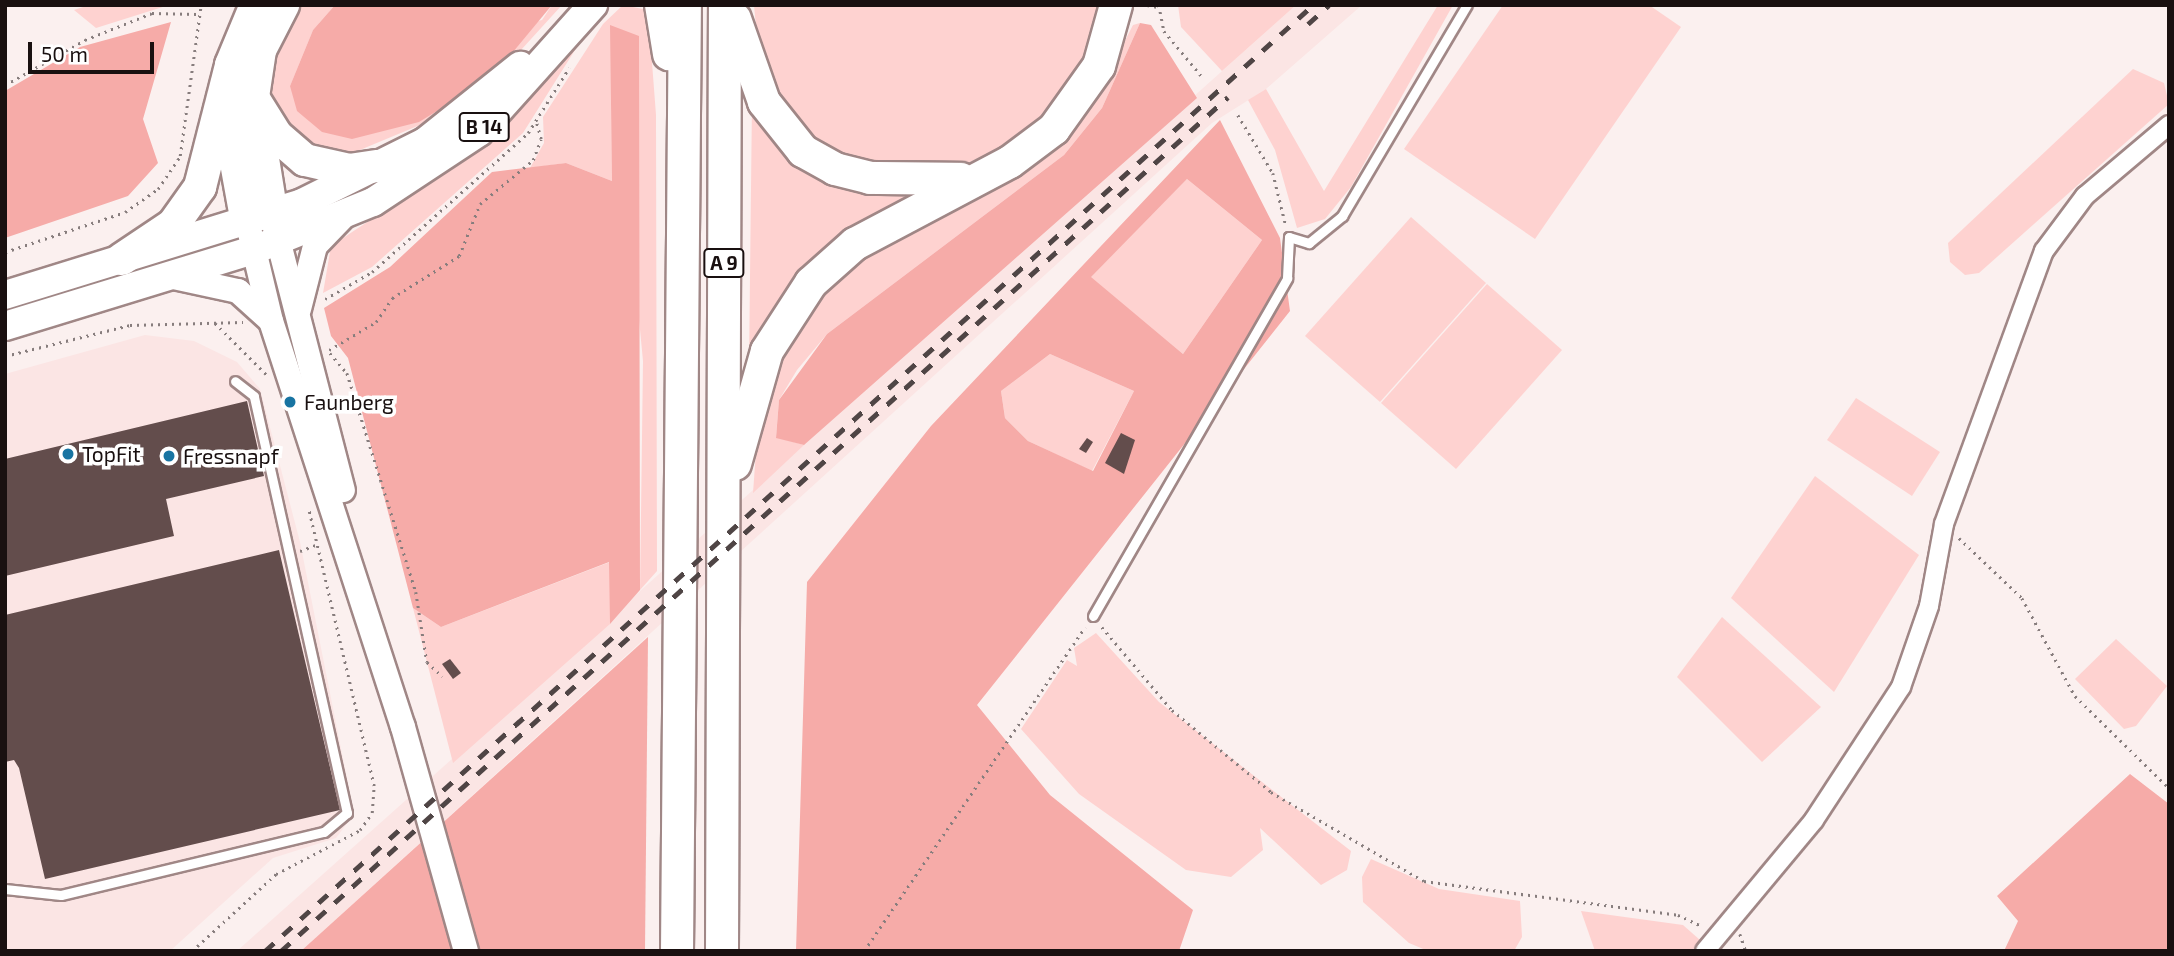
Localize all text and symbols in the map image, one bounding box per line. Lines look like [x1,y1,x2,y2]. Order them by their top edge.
scale bar [32,28,158,72]
text: 50 m [41,41,88,66]
road number: B 14 [458,111,510,142]
road number: A 9 [703,247,745,278]
place label: Faunberg [304,389,394,415]
marker: Faunberg [282,394,298,410]
place label: TopFit [82,441,140,467]
place label: Fressnapf [183,443,279,469]
marker: TopFit [60,446,76,462]
marker: Fressnapf [161,448,177,464]

